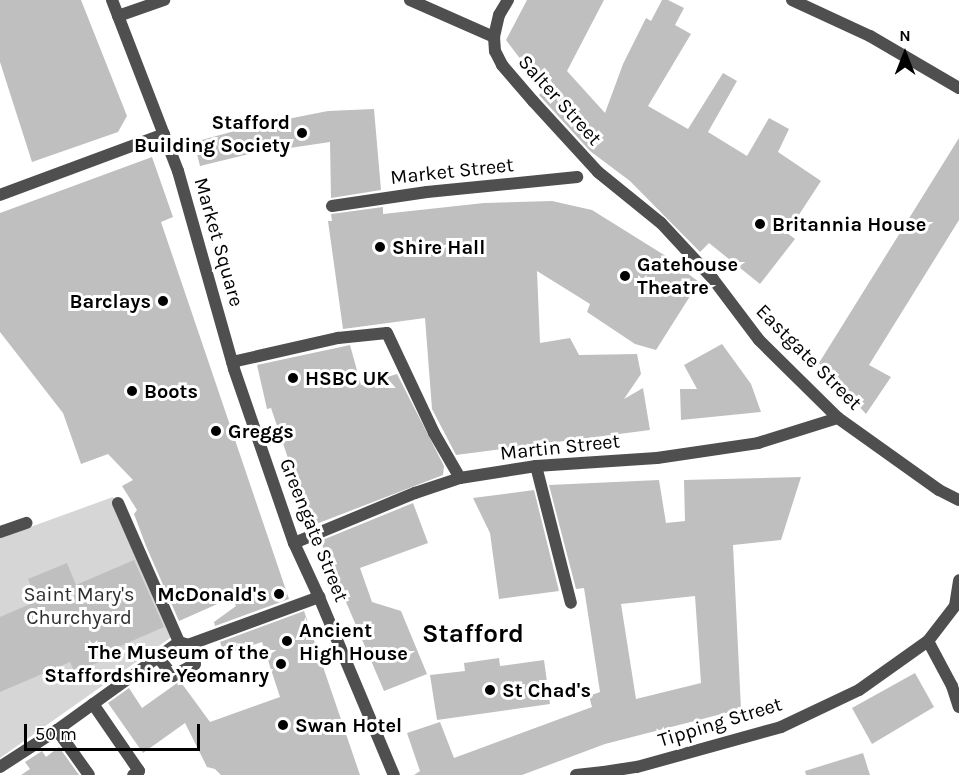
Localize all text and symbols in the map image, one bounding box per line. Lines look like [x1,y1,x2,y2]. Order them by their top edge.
north arrow [875,24,935,84]
text: N [899,26,911,45]
street label: Salter Street [513,50,607,150]
place label: Stafford Building Society [134,110,290,157]
marker: Stafford Building Society [295,126,309,140]
street label: Market Street [389,153,515,189]
street label: Market Square [189,175,249,309]
place label: Britannia House [772,212,926,236]
marker: Britannia House [753,217,767,231]
place label: Shire Hall [392,235,485,259]
marker: Shire Hall [373,240,387,254]
place label: Gatehouse Theatre [637,252,738,299]
marker: Gatehouse Theatre [618,269,632,283]
place label: Barclays [69,289,151,313]
marker: Barclays [156,294,170,308]
street label: Eastgate Street [751,299,867,415]
place label: HSBC UK [305,366,389,390]
marker: HSBC UK [286,371,300,385]
place label: Boots [144,379,198,403]
marker: Boots [125,384,139,398]
place label: Greggs [228,419,294,443]
marker: Greggs [209,424,223,438]
street label: Martin Street [499,429,621,465]
street label: Greengate Street [274,455,354,605]
park label: Saint Mary's Churchyard [23,582,135,629]
place label: McDonald's [157,582,267,606]
marker: McDonald's [272,587,286,601]
place label: Ancient High House [299,618,408,665]
district label: Stafford [422,618,524,650]
marker: Ancient High House [280,634,294,648]
place label: The Museum of the Staffordshire Yeomanry [44,640,269,687]
marker: The Museum of the Staffordshire Yeomanry [274,657,288,671]
place label: St Chad's [502,678,591,702]
marker: St Chad's [483,683,497,697]
street label: Tipping Street [655,692,785,752]
scale bar [27,712,202,750]
place label: Swan Hotel [295,713,402,737]
marker: Swan Hotel [276,718,290,732]
text: 50 m [35,723,77,745]

